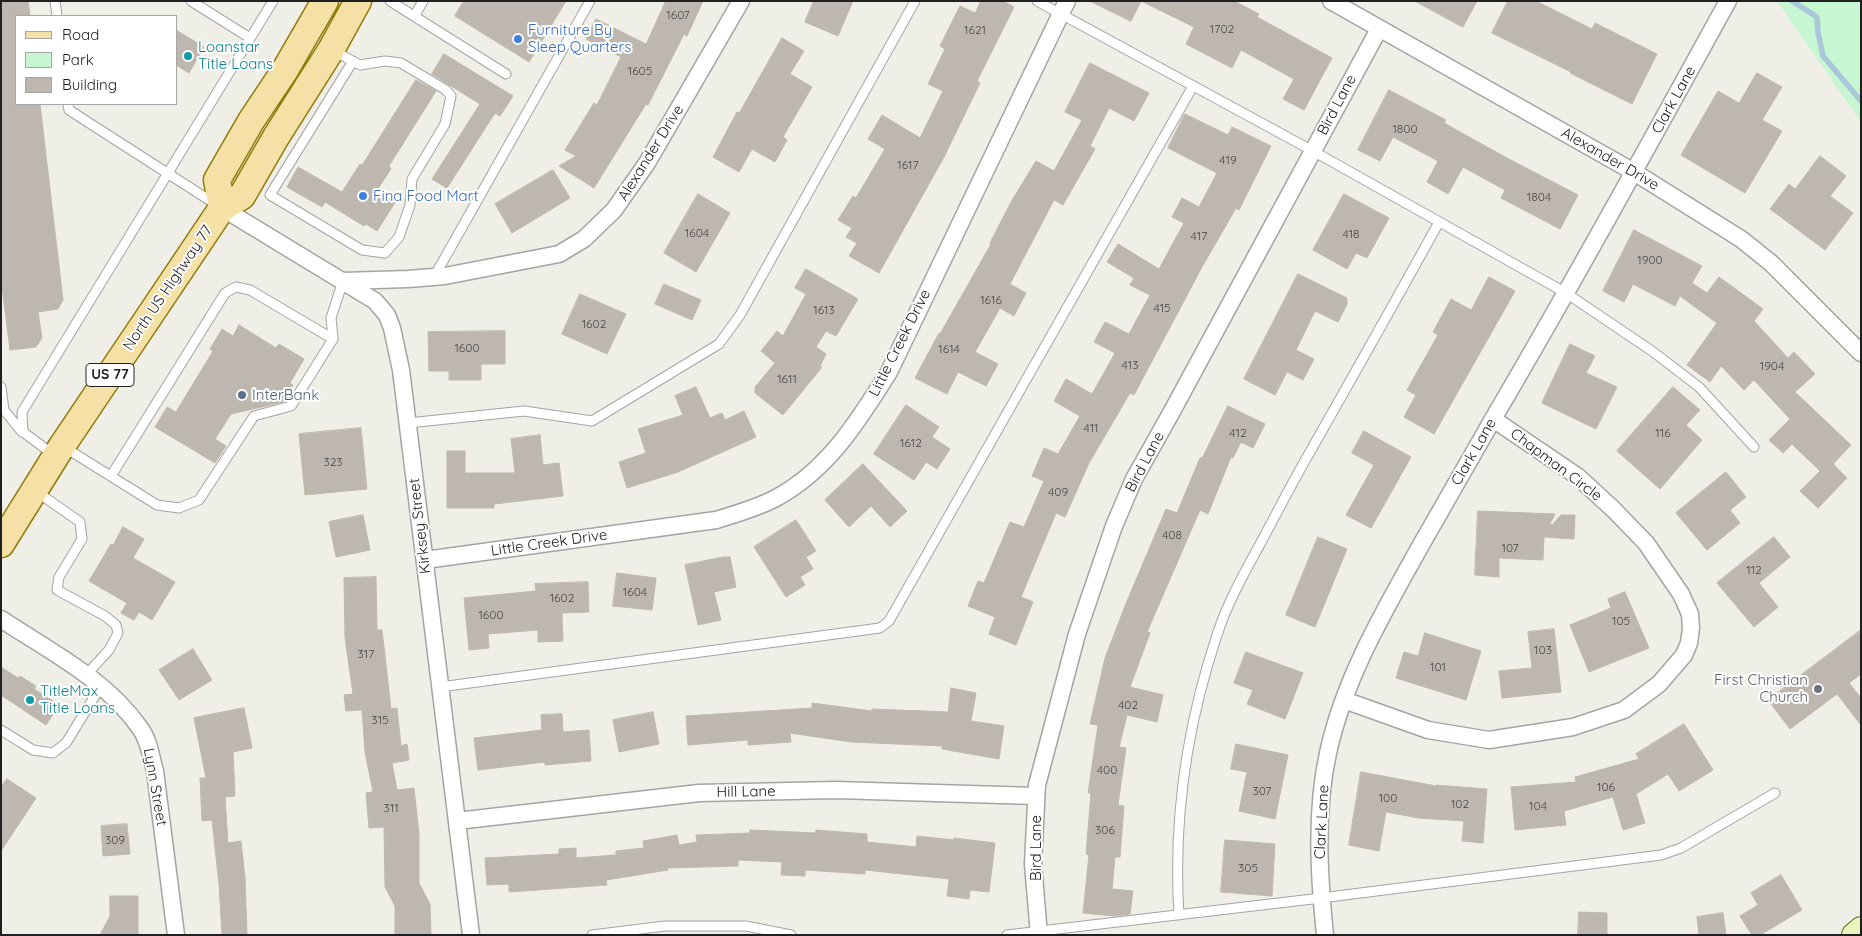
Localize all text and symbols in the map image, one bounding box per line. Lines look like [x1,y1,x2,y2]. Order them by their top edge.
house number: 1607 [666,8,690,22]
legend [15,15,178,105]
place label: Furniture By Sleep Quarters [528,21,631,56]
house number: 1702 [1210,22,1234,36]
house number: 1621 [964,23,986,37]
text: Road [62,25,99,44]
marker: Furniture By Sleep Quarters [512,33,524,45]
place label: Loanstar Title Loans [198,38,273,73]
text: Park [62,50,94,69]
marker: Loanstar Title Loans [182,50,194,62]
street label: Clark Lane [1648,63,1700,137]
house number: 1605 [628,64,652,78]
street label: Bird Lane [1314,72,1360,138]
text: Building [62,75,117,94]
street label: Alexander Drive [614,102,688,204]
house number: 1800 [1392,122,1418,136]
street label: Alexander Drive [1558,124,1662,194]
house number: 419 [1219,153,1237,167]
house number: 1617 [897,158,919,172]
place label: Fina Food Mart [373,187,478,205]
marker: Fina Food Mart [357,190,369,202]
house number: 1804 [1527,190,1551,204]
street label: North US Highway 77 [119,222,217,354]
house number: 1604 [685,226,709,240]
house number: 418 [1342,227,1360,241]
house number: 417 [1191,229,1207,243]
house number: 1900 [1637,253,1663,267]
street label: Little Creek Drive [865,287,935,399]
house number: 1616 [980,293,1002,307]
house number: 415 [1153,301,1171,315]
house number: 1613 [813,303,835,317]
house number: 1602 [582,317,606,331]
house number: 1600 [454,341,480,355]
house number: 1614 [938,342,960,356]
house number: 413 [1122,358,1138,372]
house number: 1904 [1760,359,1784,373]
road number: US 77 [86,364,134,386]
house number: 1611 [777,372,797,386]
place label: InterBank [252,386,319,404]
marker: InterBank [236,389,248,401]
street label: Clark Lane [1448,415,1500,489]
house number: 411 [1083,421,1099,435]
street label: Chapman Circle [1507,425,1605,505]
house number: 412 [1229,426,1247,440]
house number: 116 [1655,426,1671,440]
street label: Bird Lane [1122,429,1168,495]
house number: 1612 [900,436,922,450]
house number: 323 [323,455,343,469]
street label: Kirksey Street [405,477,435,575]
house number: 409 [1048,485,1068,499]
street label: Little Creek Drive [489,526,609,560]
house number: 408 [1162,528,1182,542]
house number: 107 [1501,541,1519,555]
house number: 112 [1746,563,1762,577]
house number: 1604 [623,585,647,599]
house number: 1602 [550,591,574,605]
house number: 1600 [478,608,504,622]
house number: 105 [1612,614,1630,628]
house number: 103 [1534,643,1552,657]
house number: 317 [358,647,374,661]
house number: 101 [1430,660,1446,674]
place label: First Christian Church [1714,671,1808,706]
place label: TitleMax Title Loans [40,682,115,717]
marker: First Christian Church [1812,683,1824,695]
marker: TitleMax Title Loans [24,694,36,706]
house number: 402 [1118,698,1138,712]
house number: 315 [371,713,389,727]
street label: Lynn Street [139,747,171,827]
house number: 400 [1097,763,1117,777]
house number: 106 [1597,780,1615,794]
street label: Hill Lane [716,782,776,802]
house number: 307 [1253,784,1271,798]
street label: Clark Lane [1311,784,1333,860]
house number: 100 [1379,791,1397,805]
house number: 102 [1451,797,1469,811]
house number: 104 [1529,799,1547,813]
house number: 311 [383,801,399,815]
street label: Bird Lane [1027,815,1045,881]
house number: 306 [1095,823,1115,837]
house number: 309 [105,833,125,847]
house number: 305 [1238,861,1258,875]

